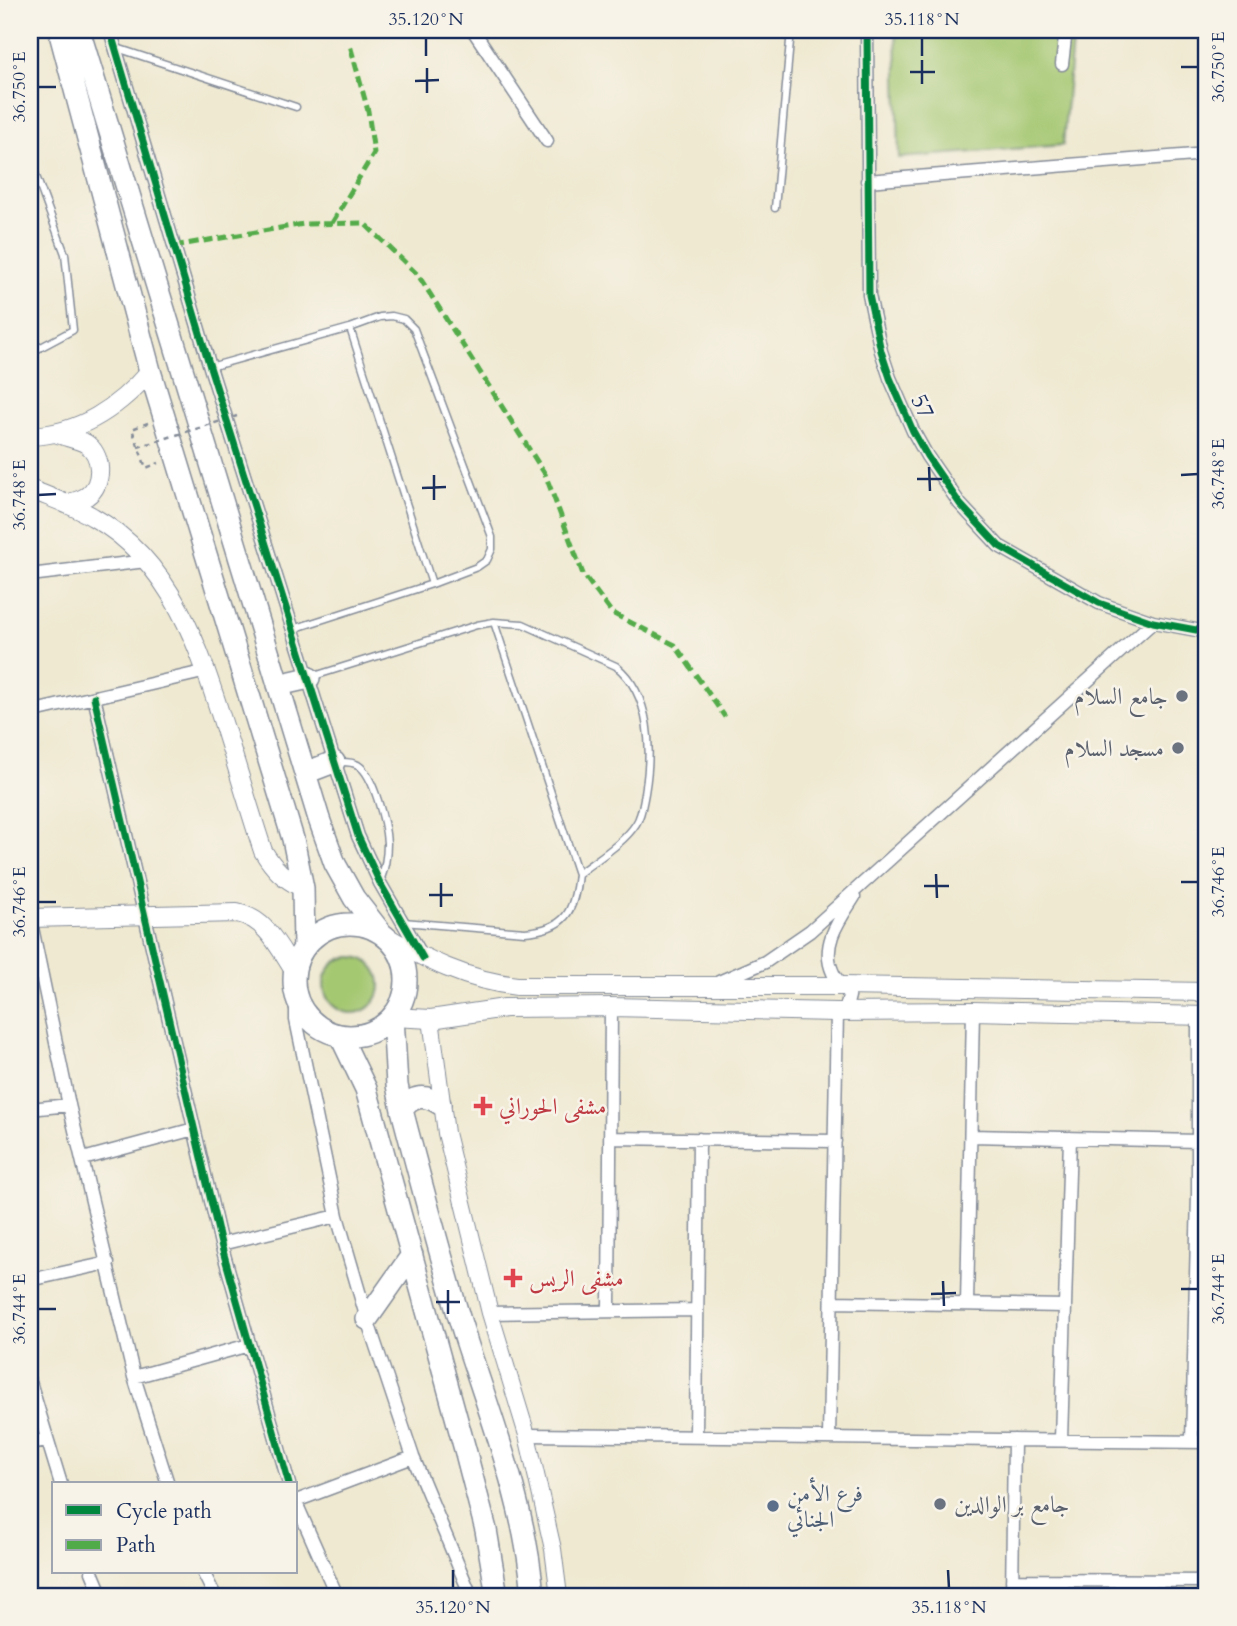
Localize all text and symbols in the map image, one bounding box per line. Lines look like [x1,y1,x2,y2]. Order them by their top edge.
text: 35.120°N [388,7,464,32]
text: 35.118°N [884,7,960,32]
text: 36.750°E [1206,32,1231,103]
text: 36.750°E [7,52,32,123]
street label: 57 [904,389,942,423]
text: 36.748°E [1206,439,1231,510]
text: 36.748°E [7,460,32,531]
place label: جامع السلام [1074,681,1168,717]
marker: جامع السلام [1174,688,1190,704]
place label: مسجد السلام [1064,733,1164,768]
marker: مسجد السلام [1170,740,1186,756]
text: 36.746°E [1206,847,1231,918]
text: 36.746°E [7,867,32,938]
place label: مشفى الحوراني [499,1091,606,1125]
marker: مشفى الحوراني [473,1096,493,1116]
text: 36.744°E [1206,1254,1231,1325]
place label: مشفى الريس [529,1263,624,1295]
marker: مشفى الريس [503,1268,523,1288]
text: 36.744°E [7,1274,32,1345]
place label: فرع الأمن الجنائي [787,1477,863,1538]
legend [52,1482,298,1574]
place label: جامع بر الوالدين [954,1489,1069,1525]
marker: جامع بر الوالدين [932,1496,948,1512]
text: Cycle path [116,1497,212,1526]
marker: فرع الأمن الجنائي [765,1498,781,1514]
text: Path [116,1531,156,1560]
text: 35.120°N [415,1595,491,1620]
text: 35.118°N [911,1595,987,1620]

